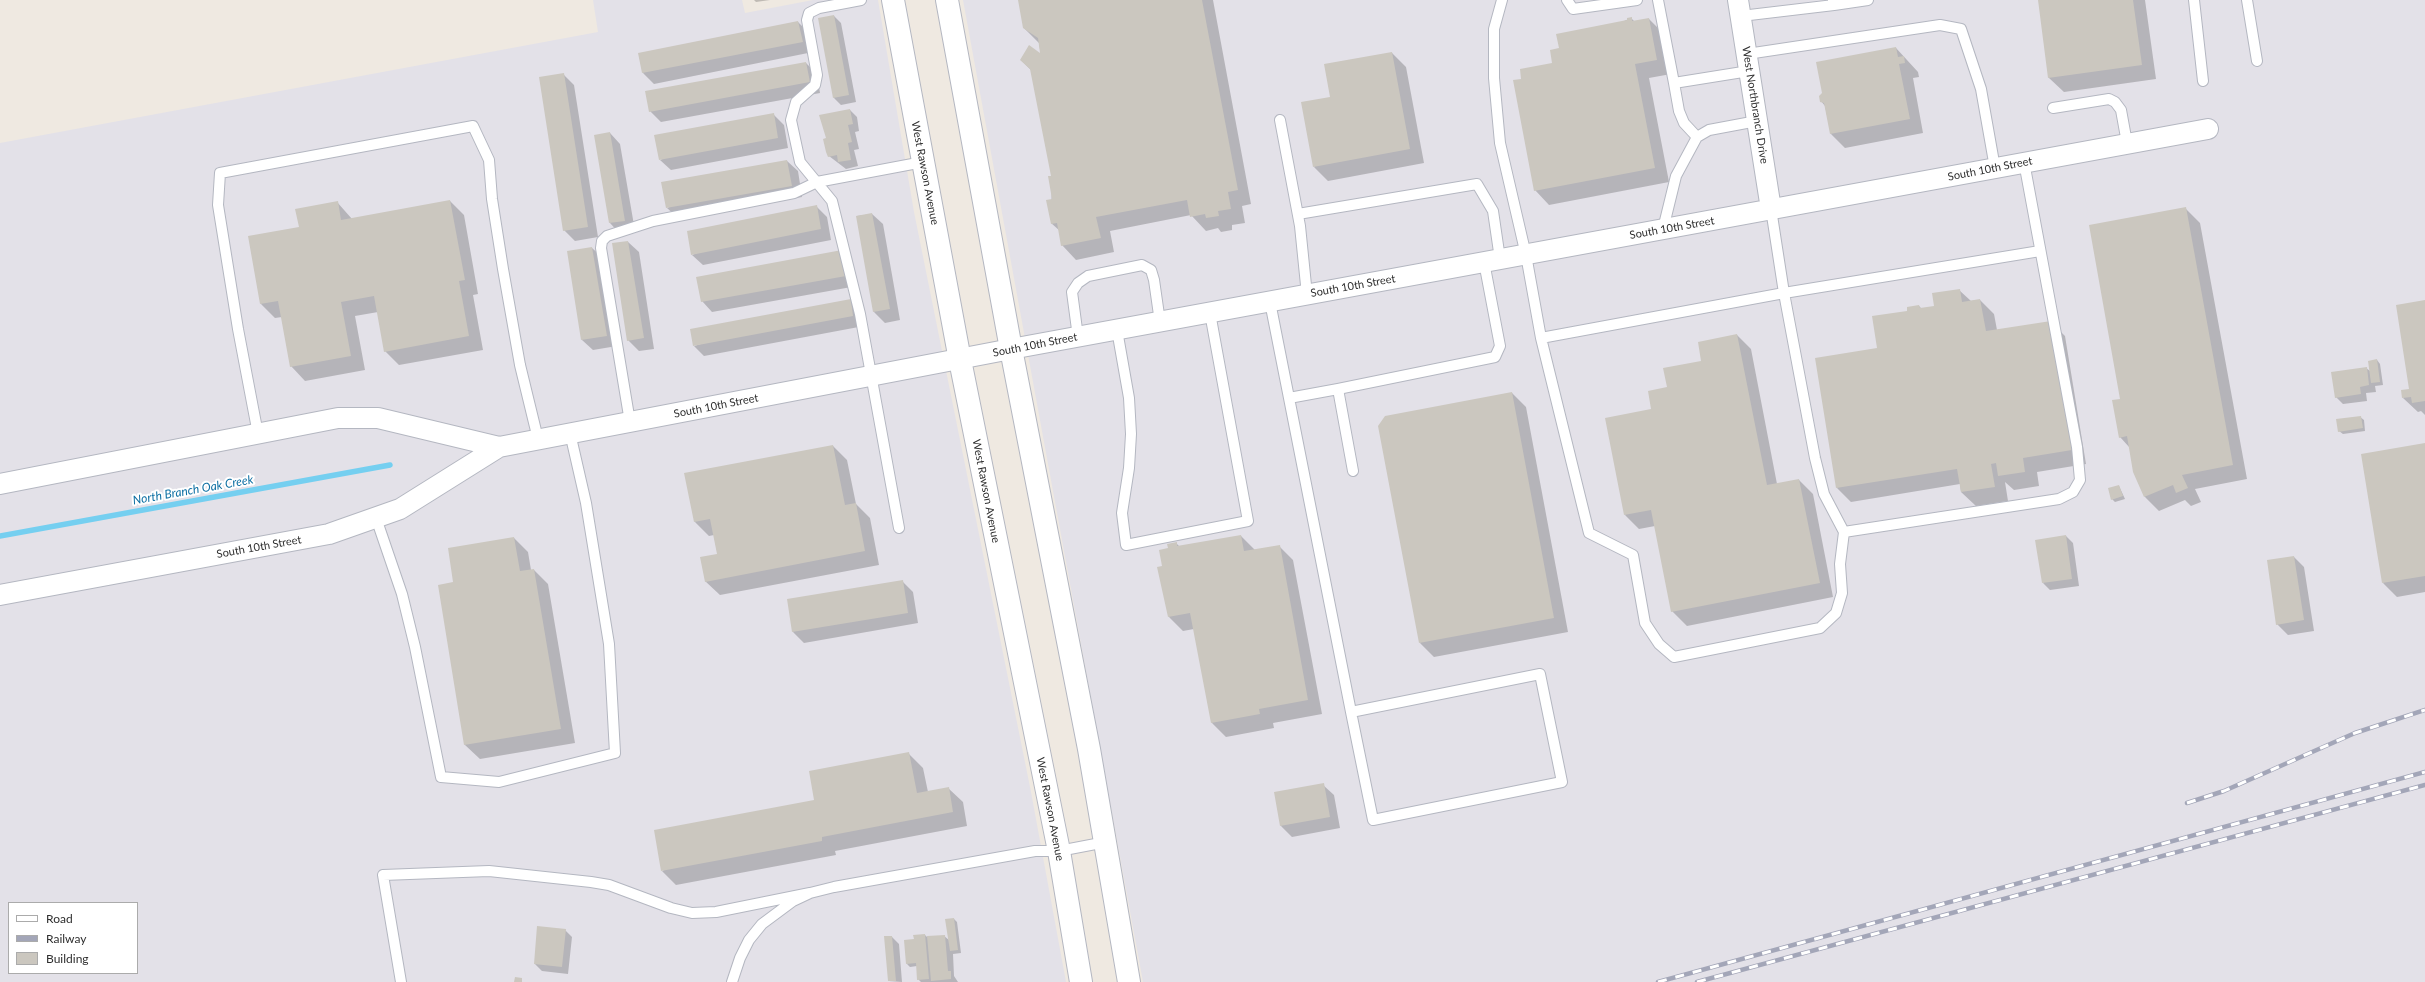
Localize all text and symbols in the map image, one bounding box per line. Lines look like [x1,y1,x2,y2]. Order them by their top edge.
street label: West Northbranch Drive [1739,45,1771,165]
street label: West Rawson Avenue [908,120,942,226]
street label: South 10th Street [1947,154,2033,184]
street label: South 10th Street [1629,214,1715,242]
street label: South 10th Street [1310,272,1396,300]
street label: South 10th Street [992,330,1078,360]
street label: South 10th Street [673,391,759,421]
street label: West Rawson Avenue [969,438,1003,544]
water label: North Branch Oak Creek [132,472,254,508]
street label: South 10th Street [216,533,302,561]
street label: West Rawson Avenue [1033,756,1067,862]
legend [8,902,138,974]
text: Road [46,911,73,926]
text: Railway [46,931,86,946]
text: Building [46,951,89,966]

